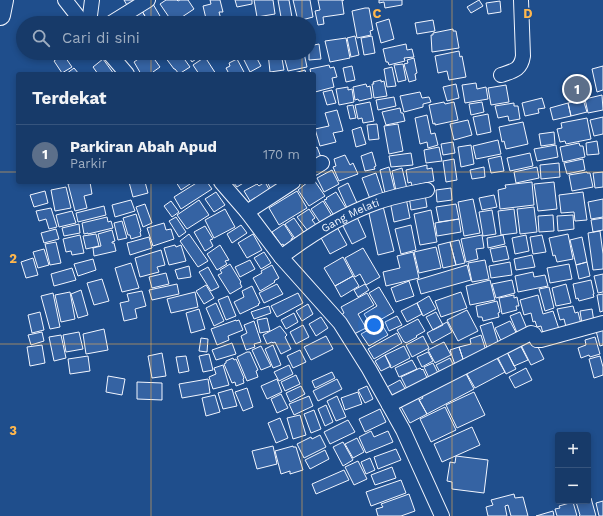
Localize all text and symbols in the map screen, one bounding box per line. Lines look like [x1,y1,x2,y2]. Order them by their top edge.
text: C [373,6,382,21]
text: D [523,6,533,21]
search box [16,16,316,60]
icon: search [30,27,52,49]
text: Cari di sini [62,29,140,47]
pin: 1 [564,74,590,104]
text: Terdekat [32,88,107,108]
text: Parkiran Abah Apud [70,138,217,156]
text: 1 [42,147,48,162]
text: 170 m [263,147,300,162]
text: Parkir [70,156,107,171]
street label: Gang Melati [319,196,381,235]
text: 2 [9,251,17,266]
your location [364,315,384,335]
text: 3 [9,423,17,438]
map controls [555,432,591,504]
button: + [555,432,591,468]
button: − [555,468,591,504]

